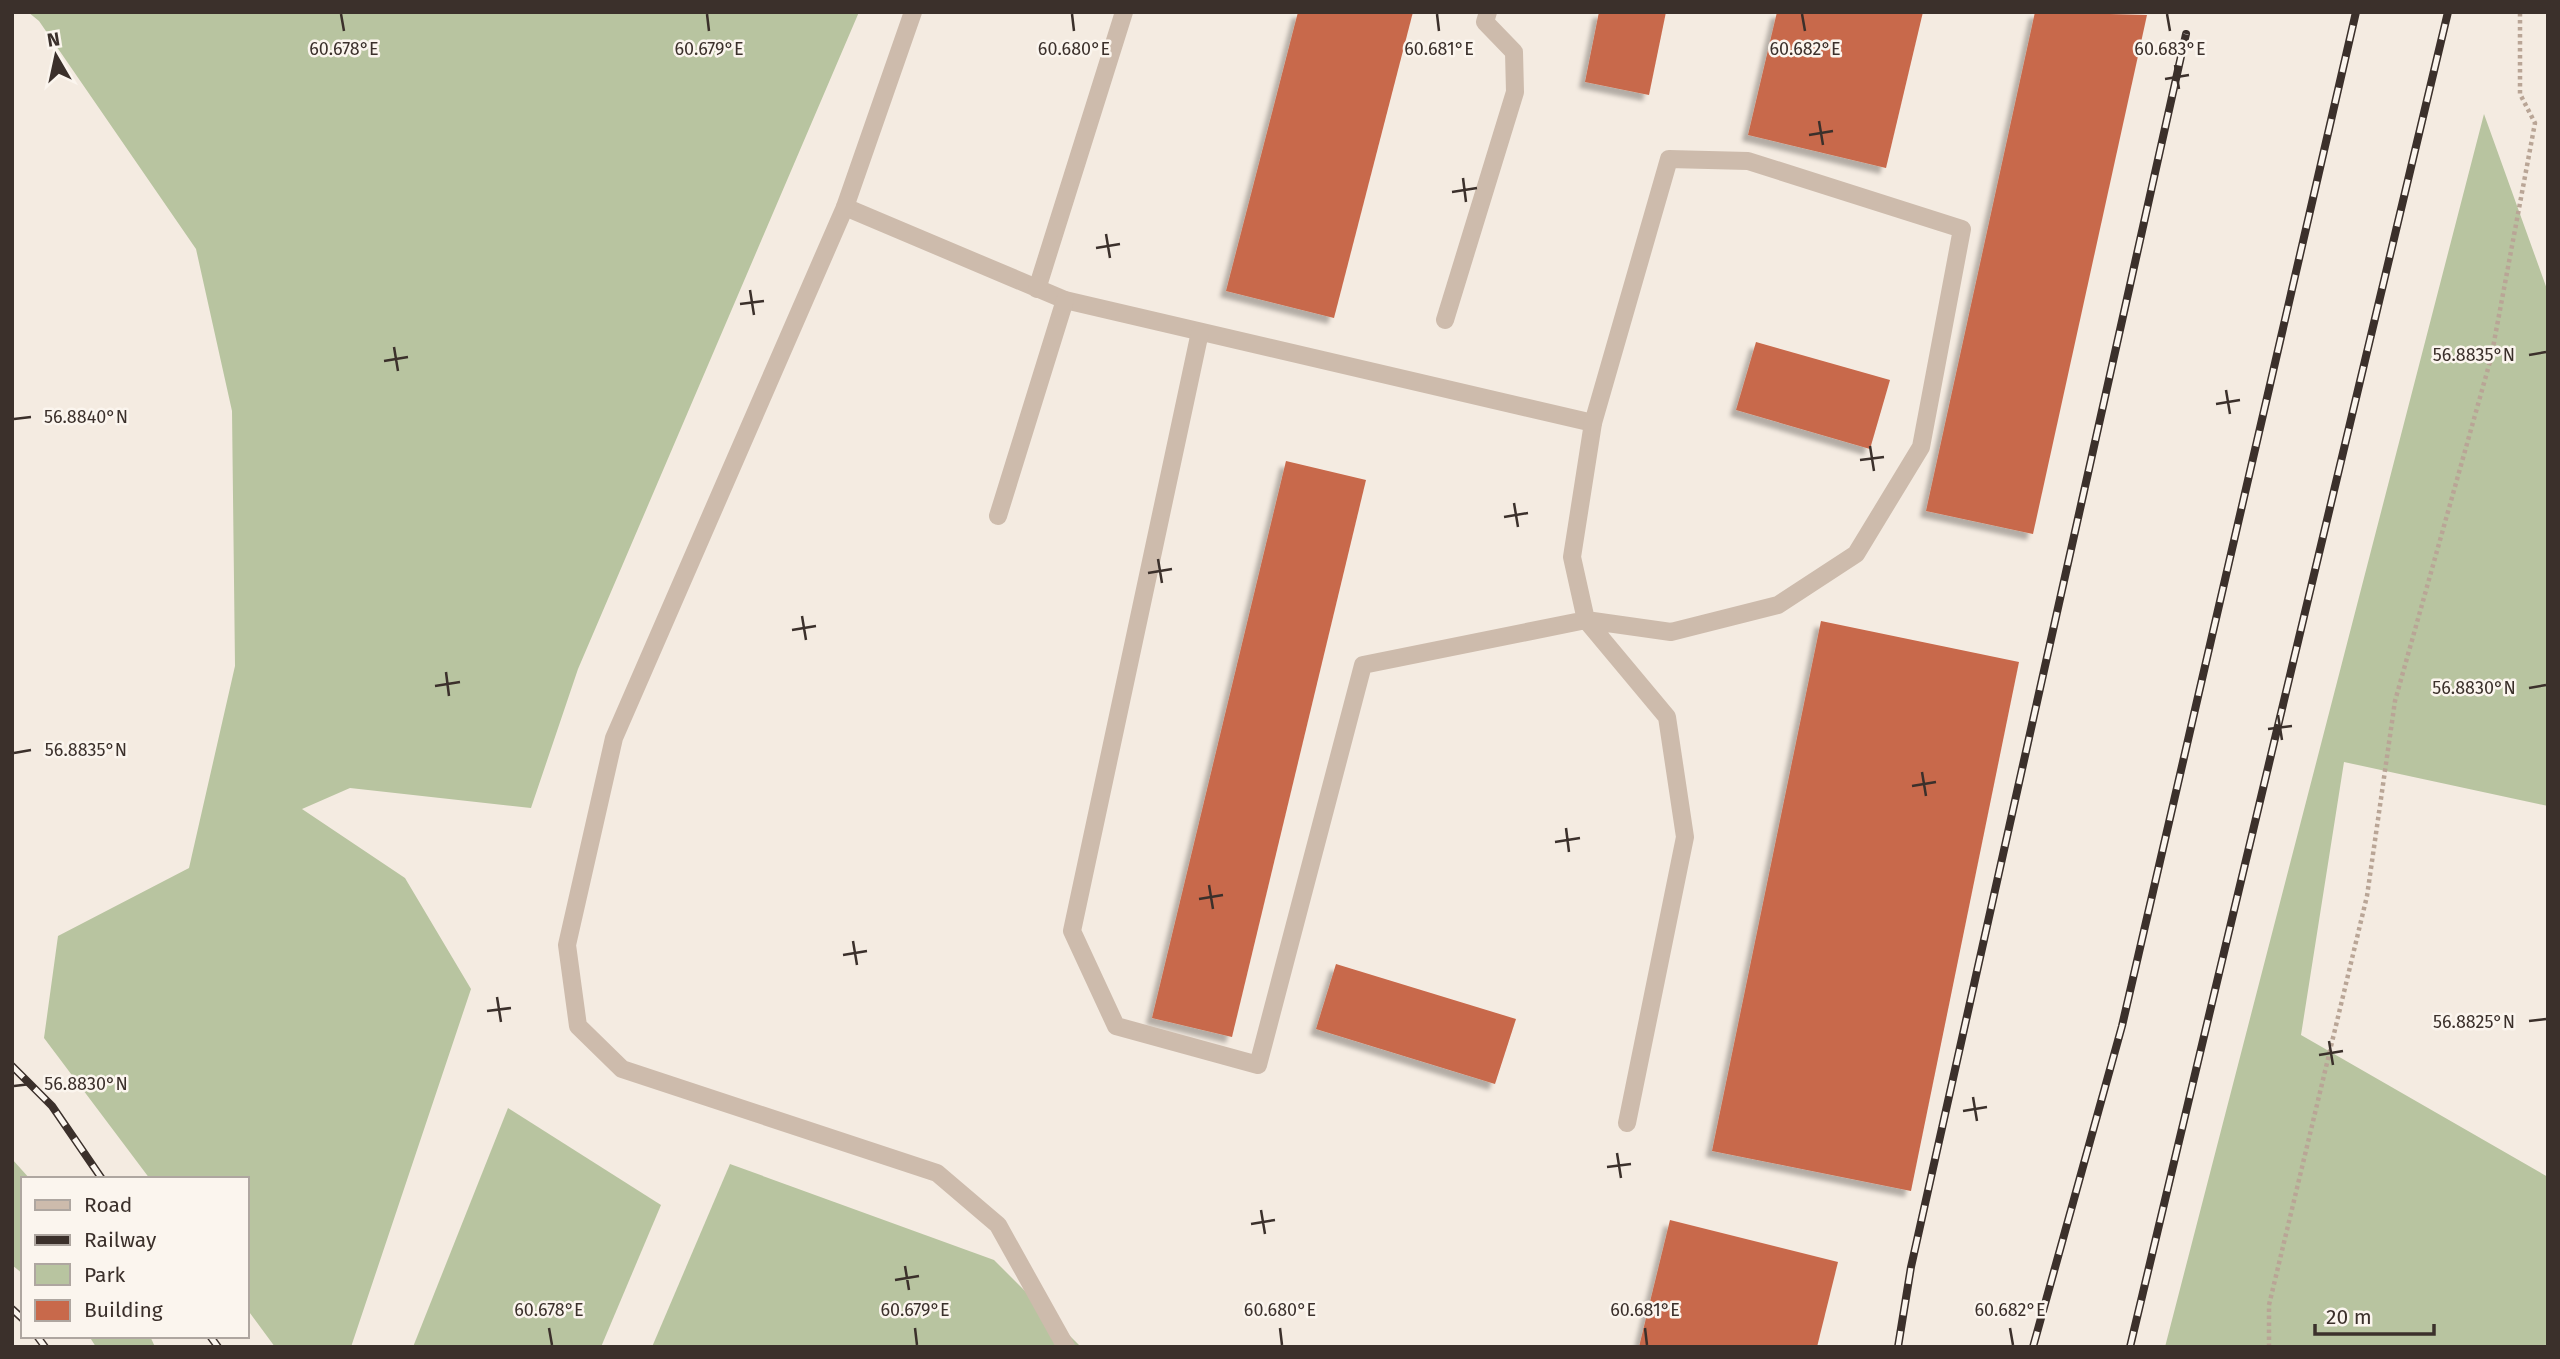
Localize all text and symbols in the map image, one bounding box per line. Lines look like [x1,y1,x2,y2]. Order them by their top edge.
north arrow [21,21,91,91]
text: N [45,27,61,52]
text: 60.678°E [309,38,379,60]
text: 60.679°E [674,38,744,60]
text: 60.680°E [1038,38,1110,60]
text: 60.681°E [1404,38,1474,60]
text: 60.682°E [1769,38,1841,60]
text: 60.683°E [2134,38,2206,60]
text: 56.8835°N [2433,344,2515,366]
text: 56.8840°N [44,406,128,428]
text: 56.8830°N [2432,677,2516,699]
text: 56.8835°N [45,739,127,761]
text: 56.8825°N [2433,1011,2515,1033]
text: 56.8830°N [44,1073,128,1095]
legend [21,1177,248,1338]
text: Road [84,1192,132,1218]
text: Railway [84,1227,157,1253]
text: Park [84,1262,126,1288]
scale bar [2315,1292,2434,1336]
text: Building [84,1297,163,1323]
text: 60.678°E [514,1299,584,1321]
text: 60.679°E [880,1299,950,1321]
text: 60.680°E [1244,1299,1316,1321]
text: 60.681°E [1610,1299,1680,1321]
text: 60.682°E [1974,1299,2046,1321]
text: 20 m [2326,1304,2372,1330]

